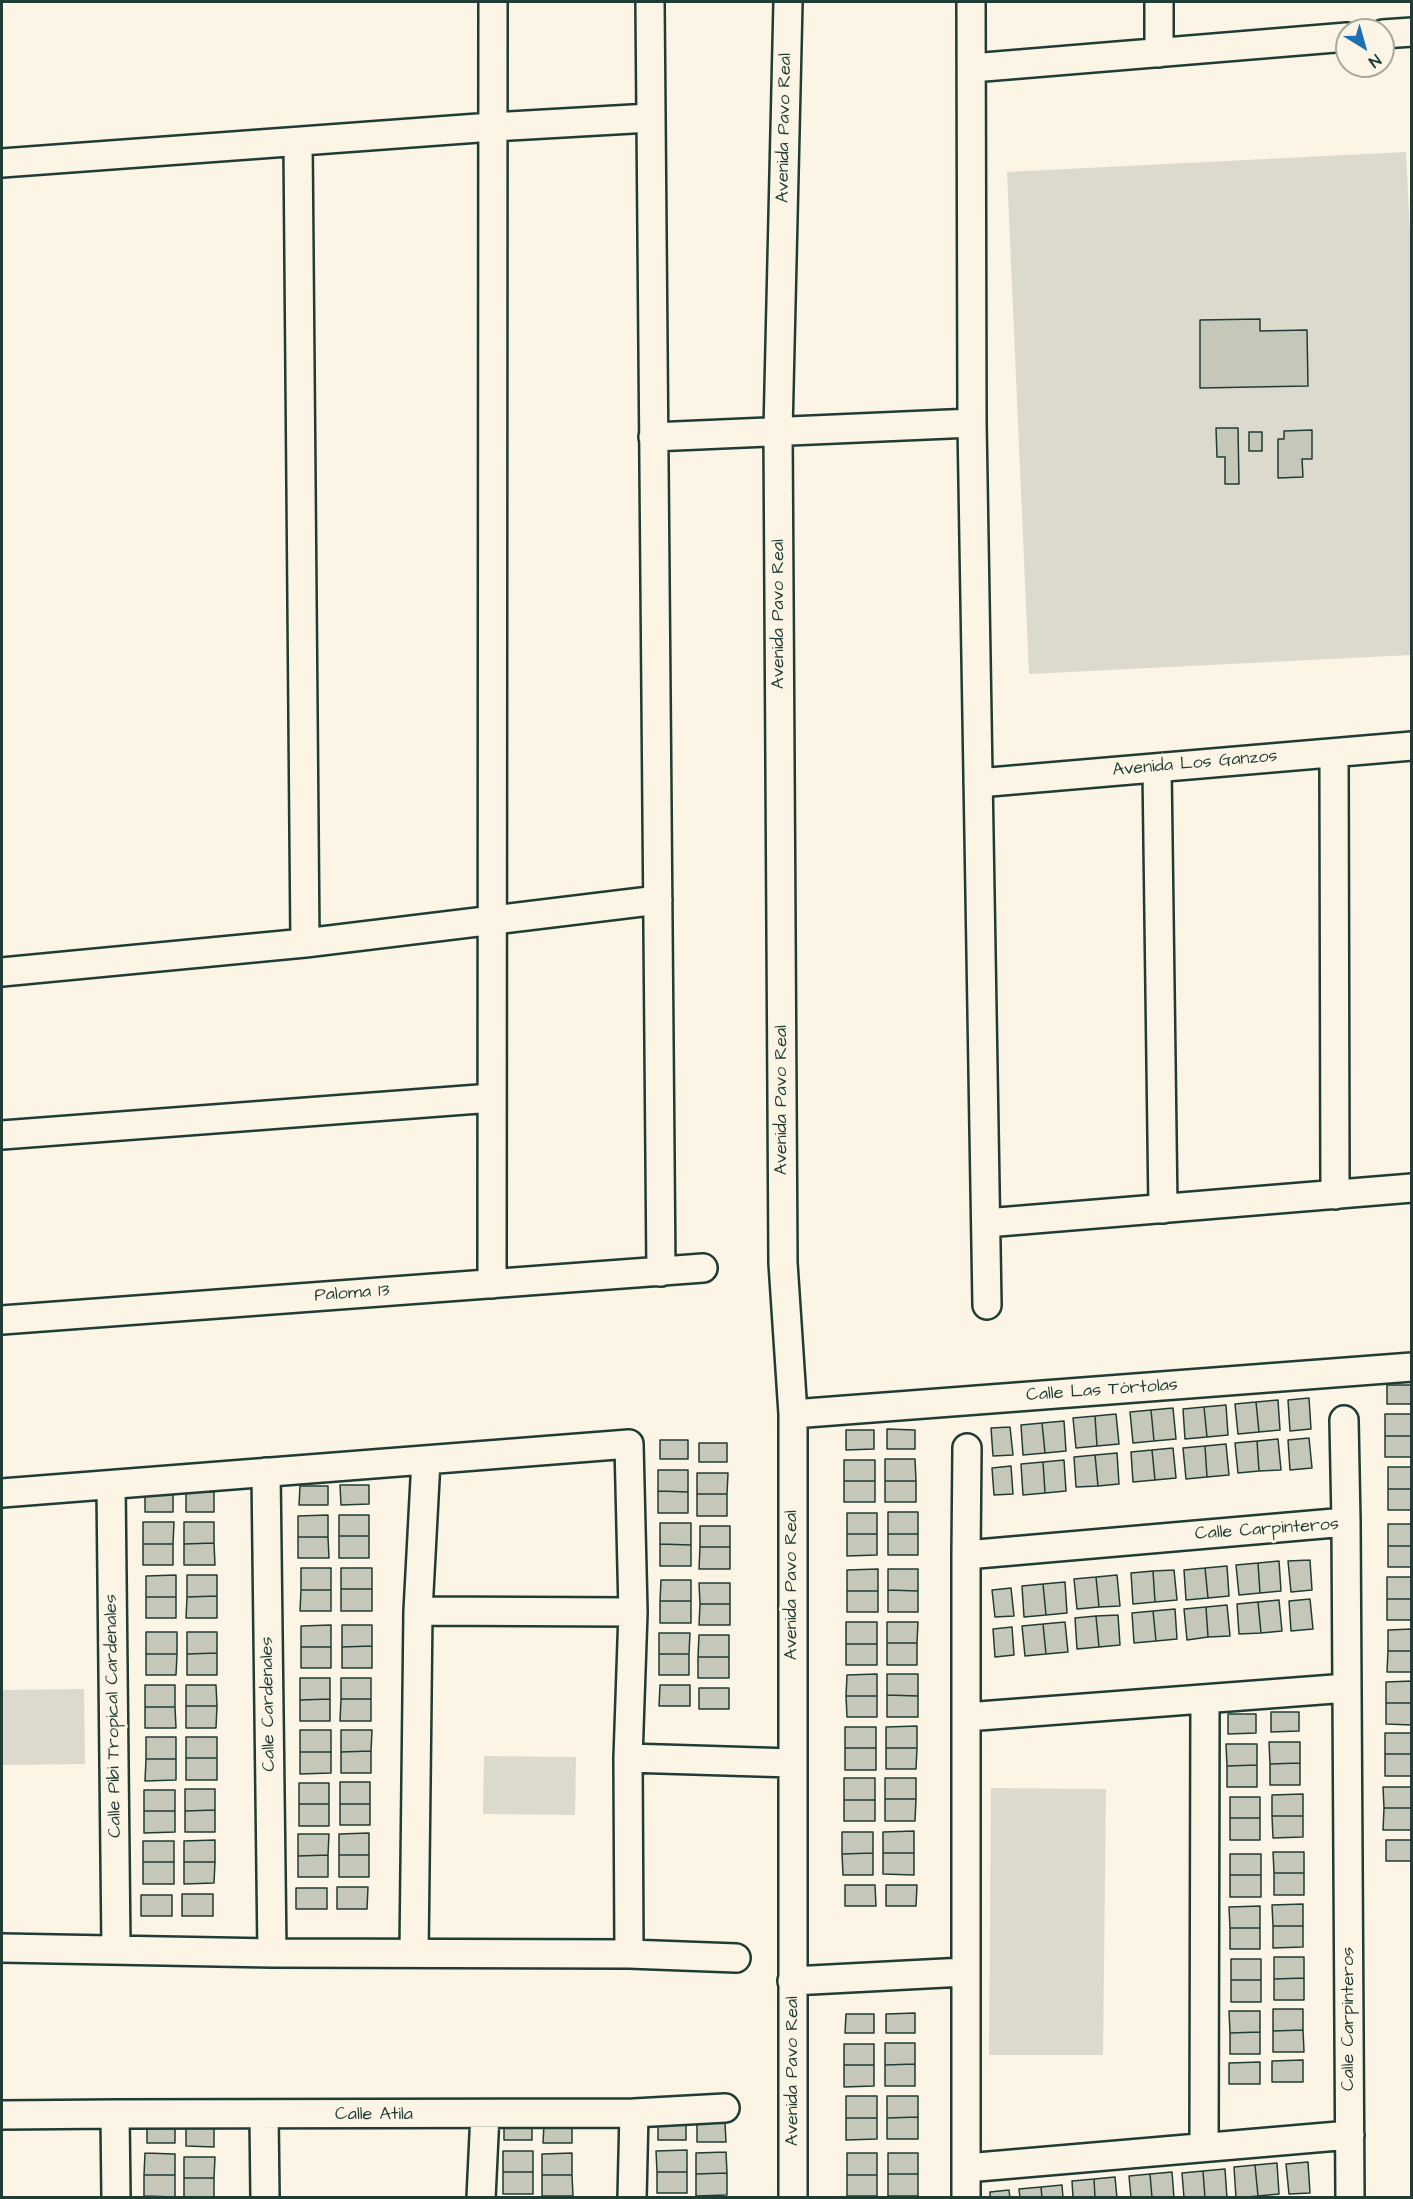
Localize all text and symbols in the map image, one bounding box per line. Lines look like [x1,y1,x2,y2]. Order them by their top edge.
north arrow [1335,18,1395,78]
text: N [1364,49,1385,73]
street label: Avenida Pavo Real [773,53,797,203]
street label: Avenida Pavo Real [768,539,790,689]
street label: Avenida Los Ganzos [1112,746,1278,782]
street label: Avenida Pavo Real [771,1025,793,1175]
street label: Paloma 13 [314,1281,390,1307]
street label: Calle Las Tórtolas [1025,1375,1179,1407]
street label: Avenida Pavo Real [781,1510,803,1660]
street label: Calle Carpinteros [1194,1514,1340,1546]
street label: Calle Pibi Tropical Cardenales [101,1594,127,1838]
street label: Calle Cardenales [257,1636,281,1772]
street label: Calle Carpinteros [1338,1947,1360,2091]
street label: Avenida Pavo Real [782,1996,804,2146]
street label: Calle Atila [335,2104,413,2126]

